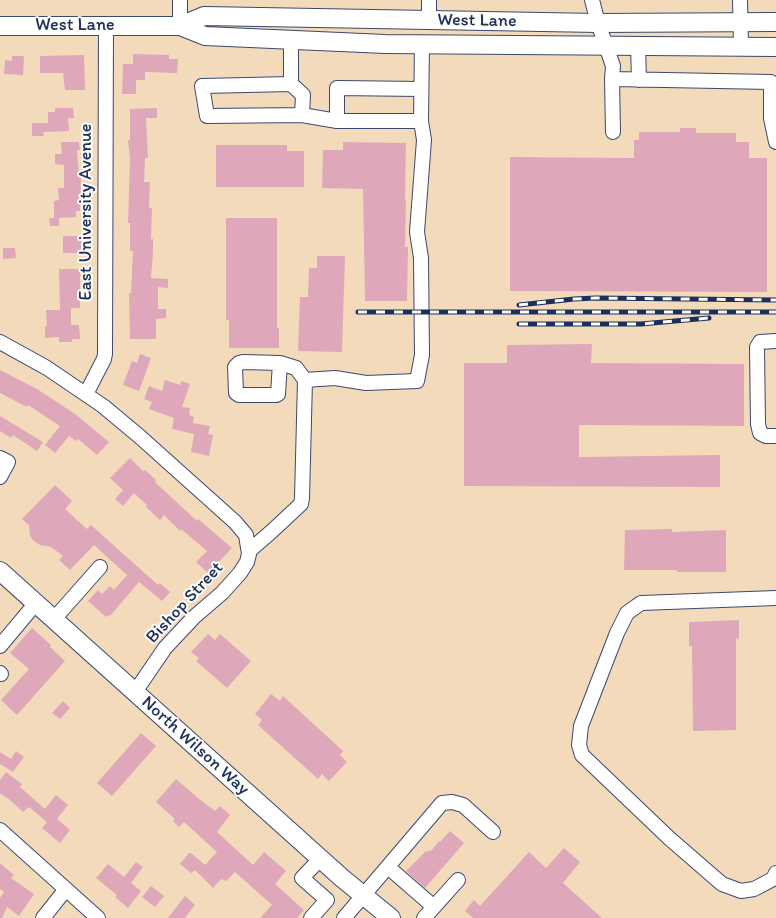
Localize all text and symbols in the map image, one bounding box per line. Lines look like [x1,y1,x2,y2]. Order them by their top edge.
street label: West Lane [437,10,517,32]
street label: West Lane [35,14,115,36]
street label: East University Avenue [75,123,97,301]
street label: Bishop Street [142,558,228,648]
street label: North Wilson Way [137,692,253,800]

